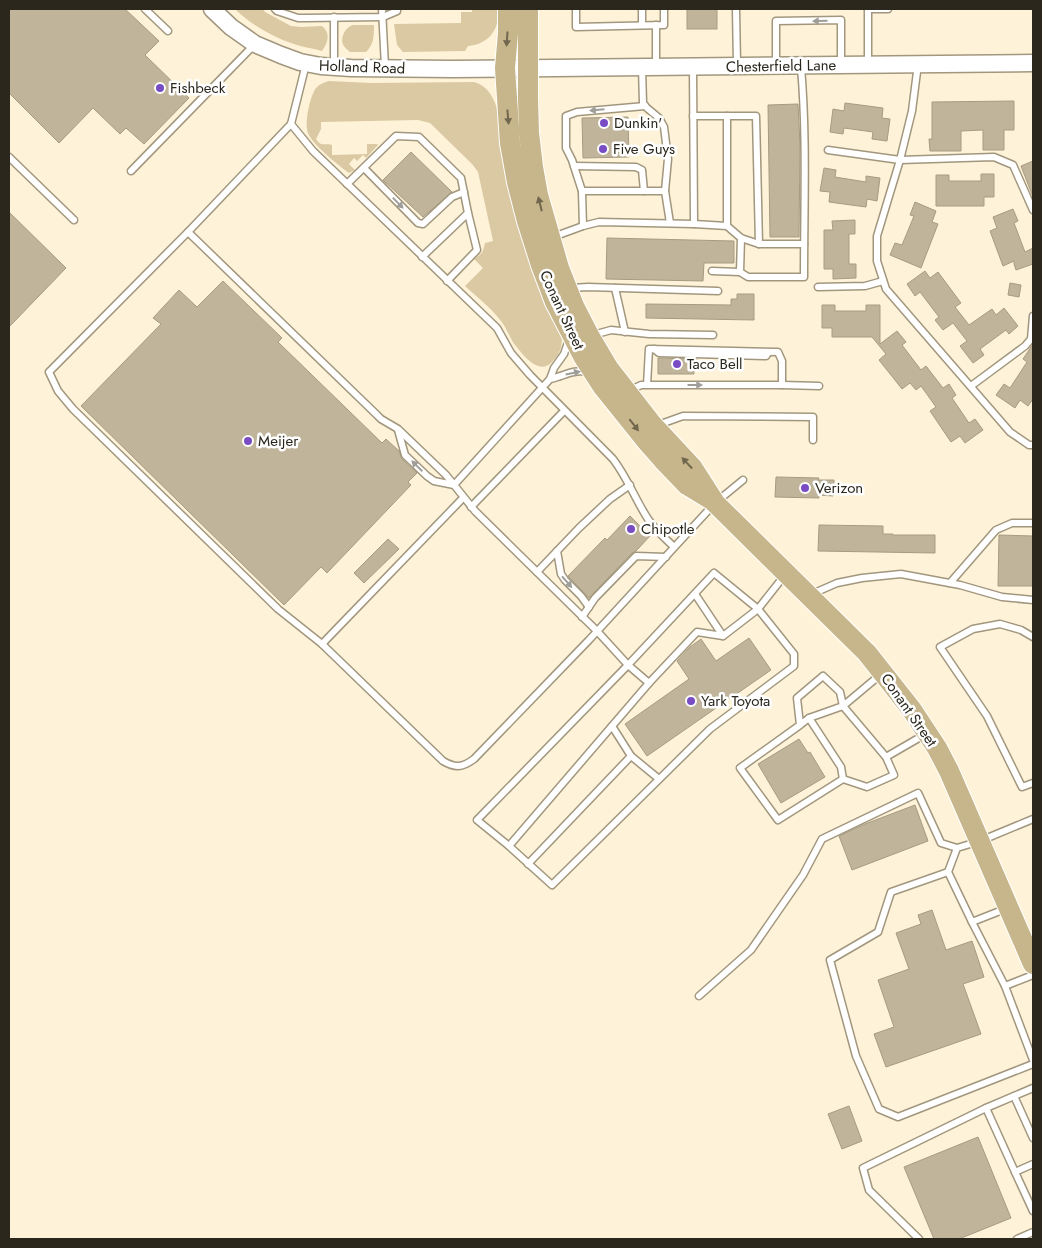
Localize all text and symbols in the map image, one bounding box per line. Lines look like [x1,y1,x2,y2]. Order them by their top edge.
one-way arrow [811,17,827,25]
one-way arrow [503,31,511,47]
street label: Chesterfield Lane [726,54,837,78]
street label: Holland Road [318,55,406,79]
place label: Fishbeck [170,77,226,99]
marker: Fishbeck [154,82,166,94]
one-way arrow [588,106,604,114]
one-way arrow [504,109,512,125]
place label: Dunkin' [614,112,662,134]
marker: Dunkin' [598,117,610,129]
place label: Five Guys [613,138,675,160]
marker: Five Guys [597,143,609,155]
one-way arrow [536,196,544,211]
one-way arrow [392,197,404,209]
street label: Conant Street [534,267,590,354]
place label: Taco Bell [687,353,743,375]
marker: Taco Bell [671,358,683,370]
one-way arrow [565,369,581,377]
one-way arrow [688,381,704,389]
one-way arrow [628,419,639,432]
place label: Meijer [258,430,299,452]
marker: Meijer [242,435,254,447]
one-way arrow [681,457,693,469]
one-way arrow [411,460,423,472]
place label: Verizon [815,477,863,499]
marker: Verizon [799,482,811,494]
place label: Chipotle [641,518,695,540]
marker: Chipotle [625,523,637,535]
one-way arrow [562,575,573,588]
street label: Conant Street [876,669,943,752]
place label: Yark Toyota [701,690,770,712]
marker: Yark Toyota [685,695,697,707]

